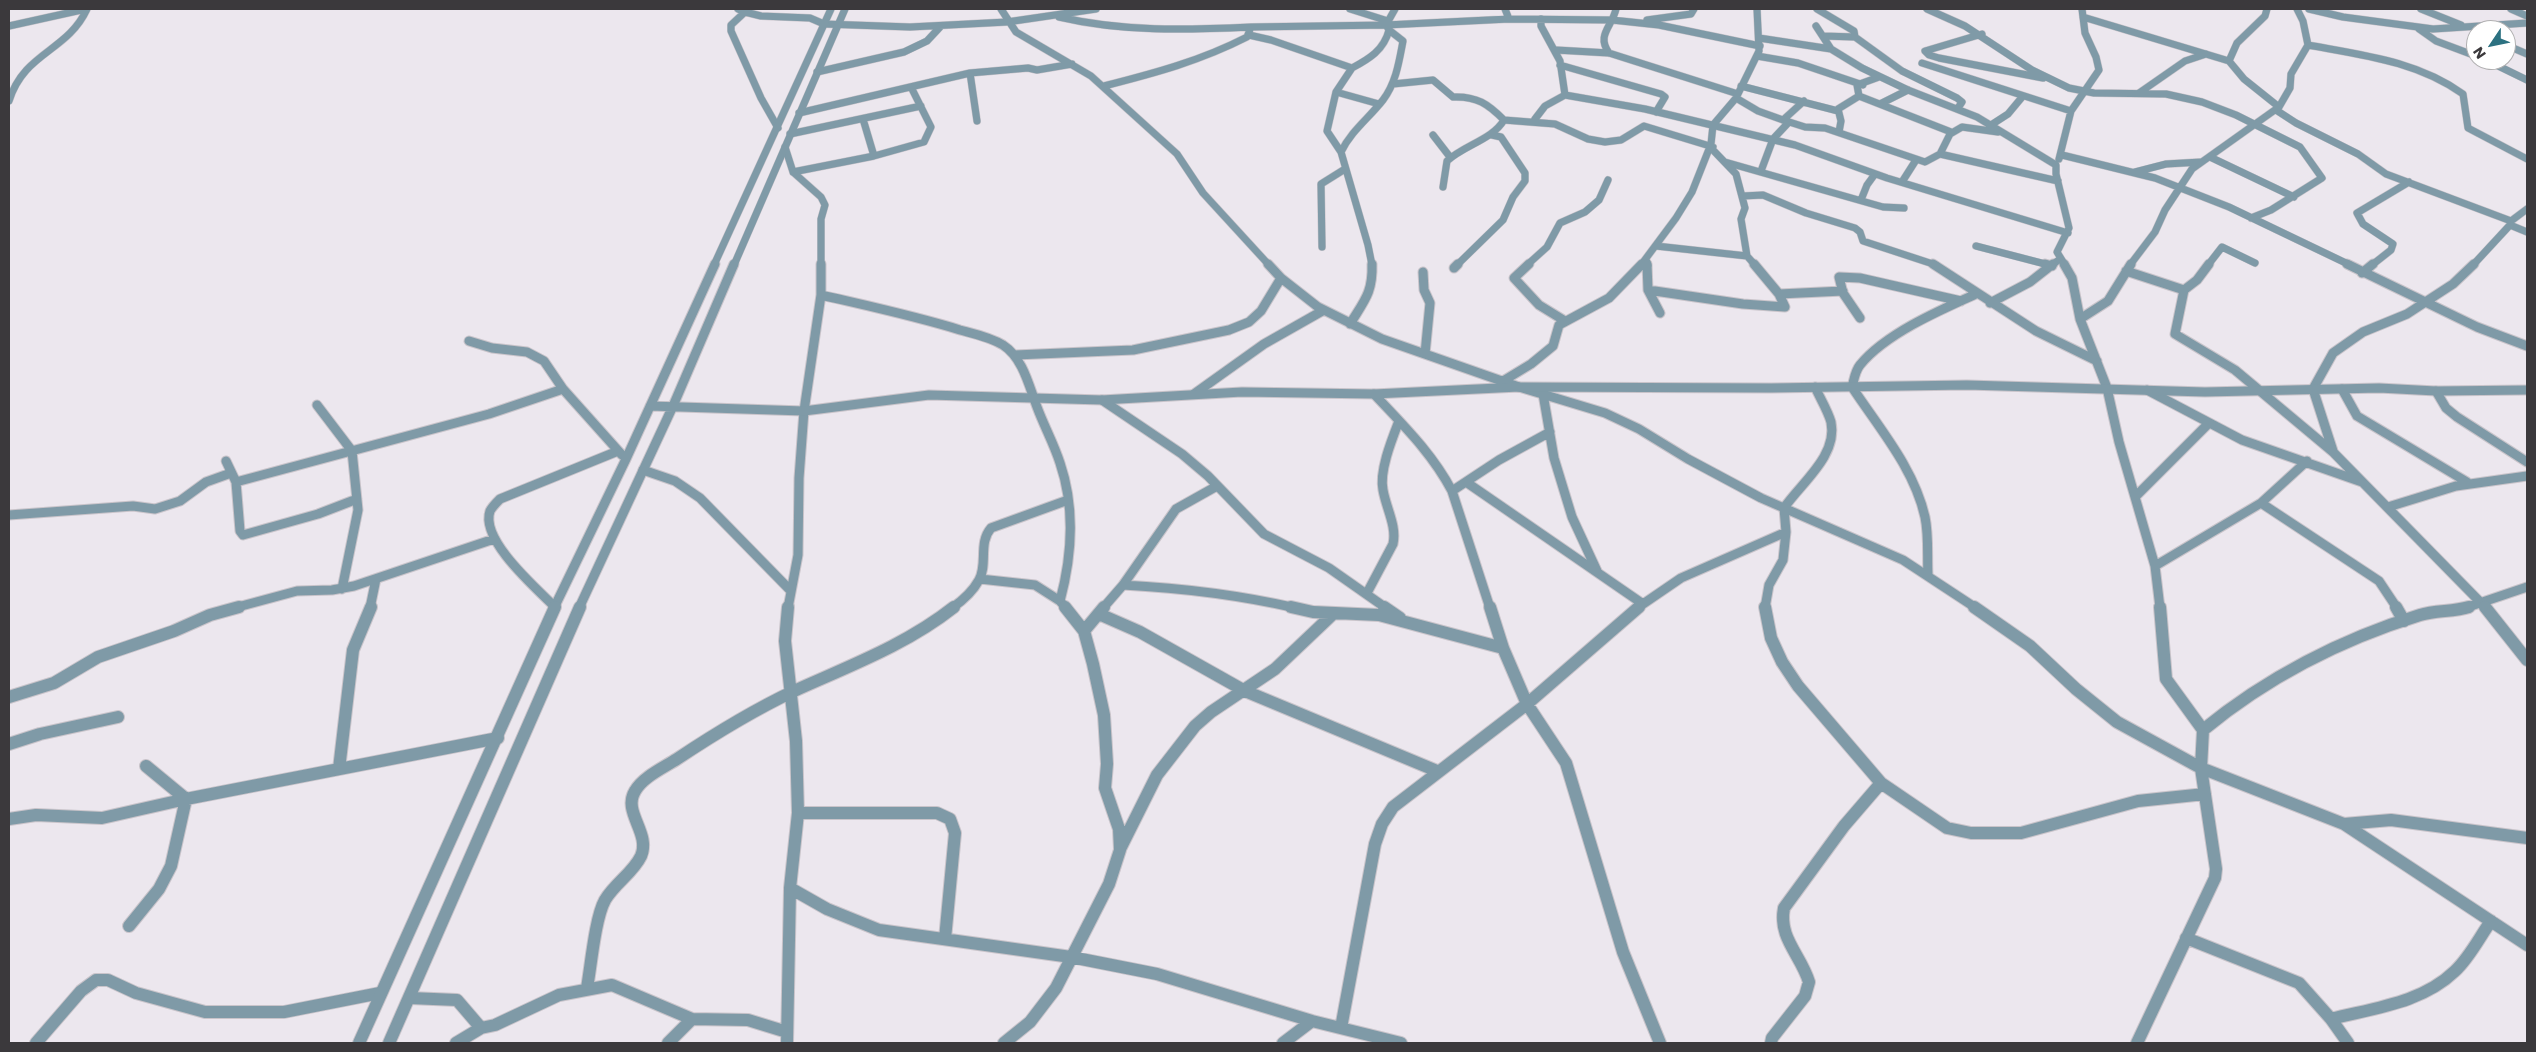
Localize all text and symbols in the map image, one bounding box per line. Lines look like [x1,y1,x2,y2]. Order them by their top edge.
north arrow [2466,20,2516,70]
text: N [2468,43,2491,63]

